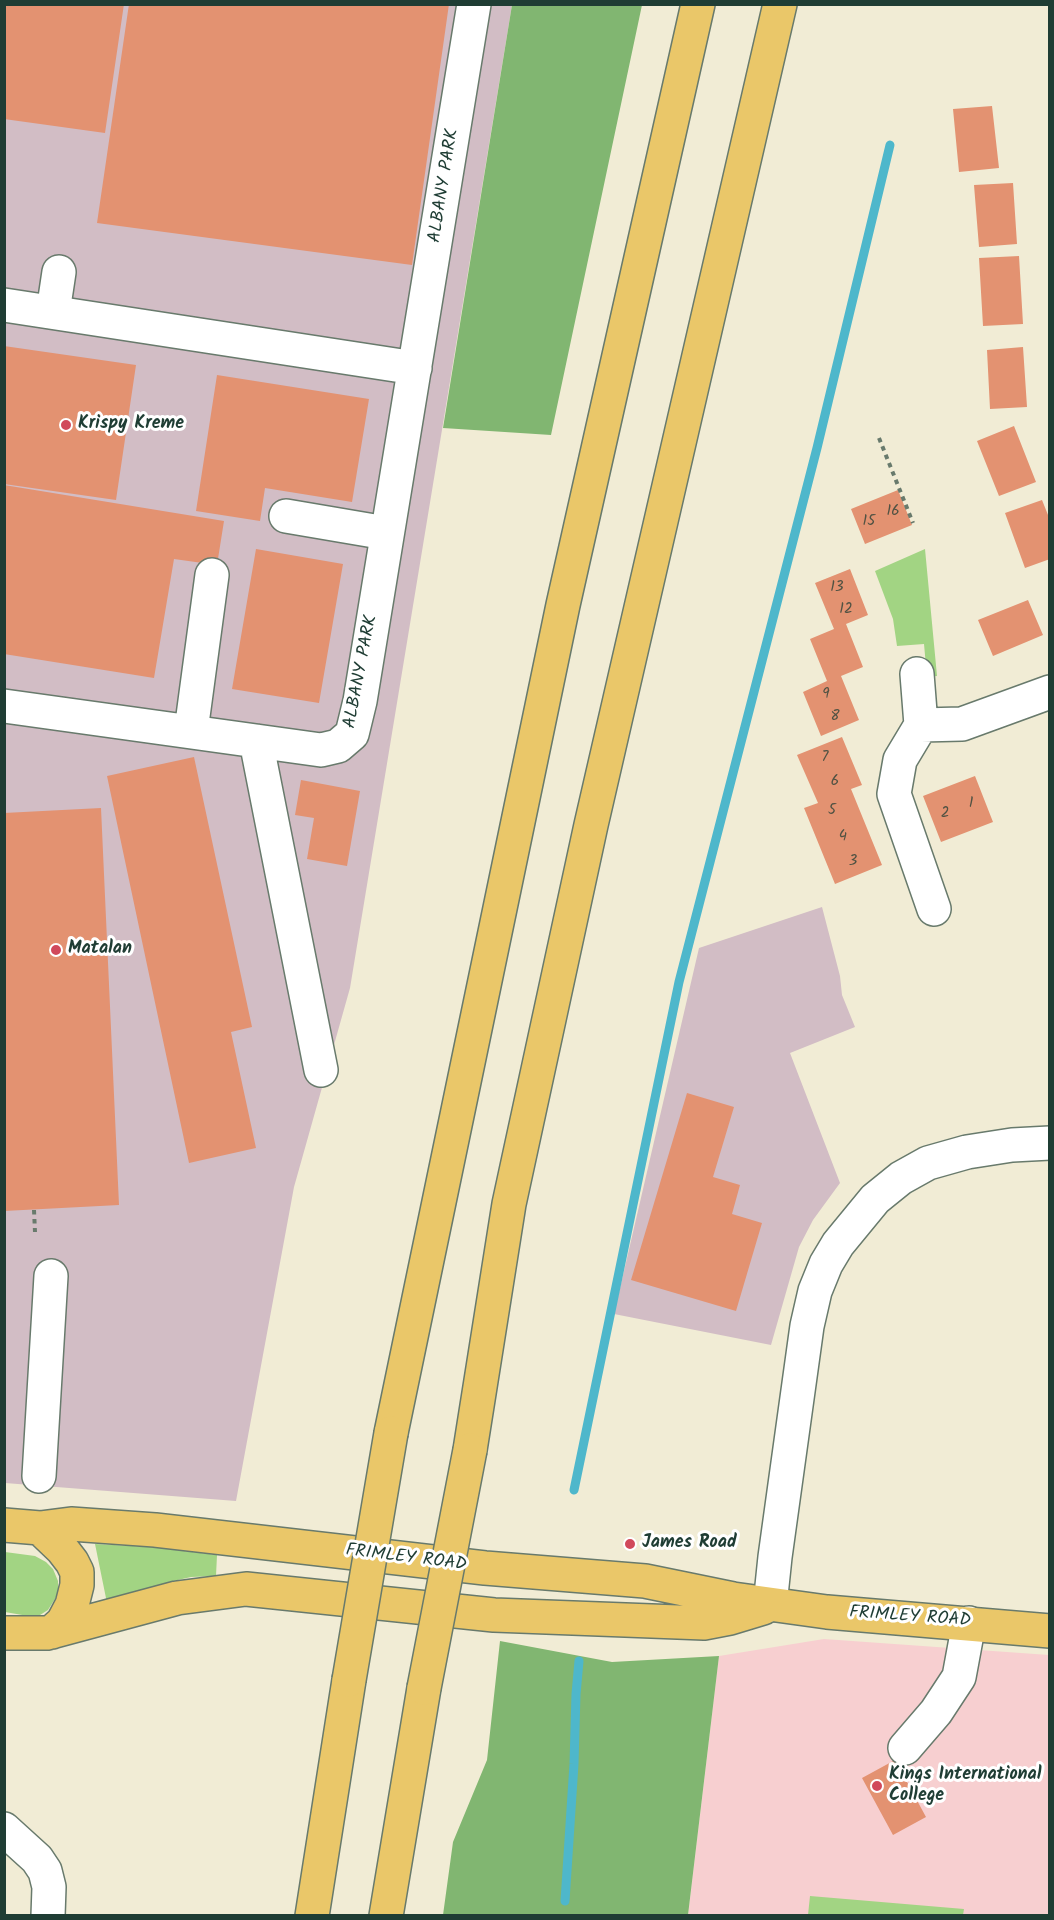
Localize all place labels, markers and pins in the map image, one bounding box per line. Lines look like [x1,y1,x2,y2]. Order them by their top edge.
place label: Krispy Kreme [78,414,184,436]
marker: Krispy Kreme [59,418,73,432]
place label: Matalan [68,939,132,961]
marker: Matalan [49,943,63,957]
place label: James Road [642,1533,737,1555]
marker: James Road [623,1537,637,1551]
place label: Kings International College [889,1765,1042,1808]
marker: Kings International College [870,1779,884,1793]

